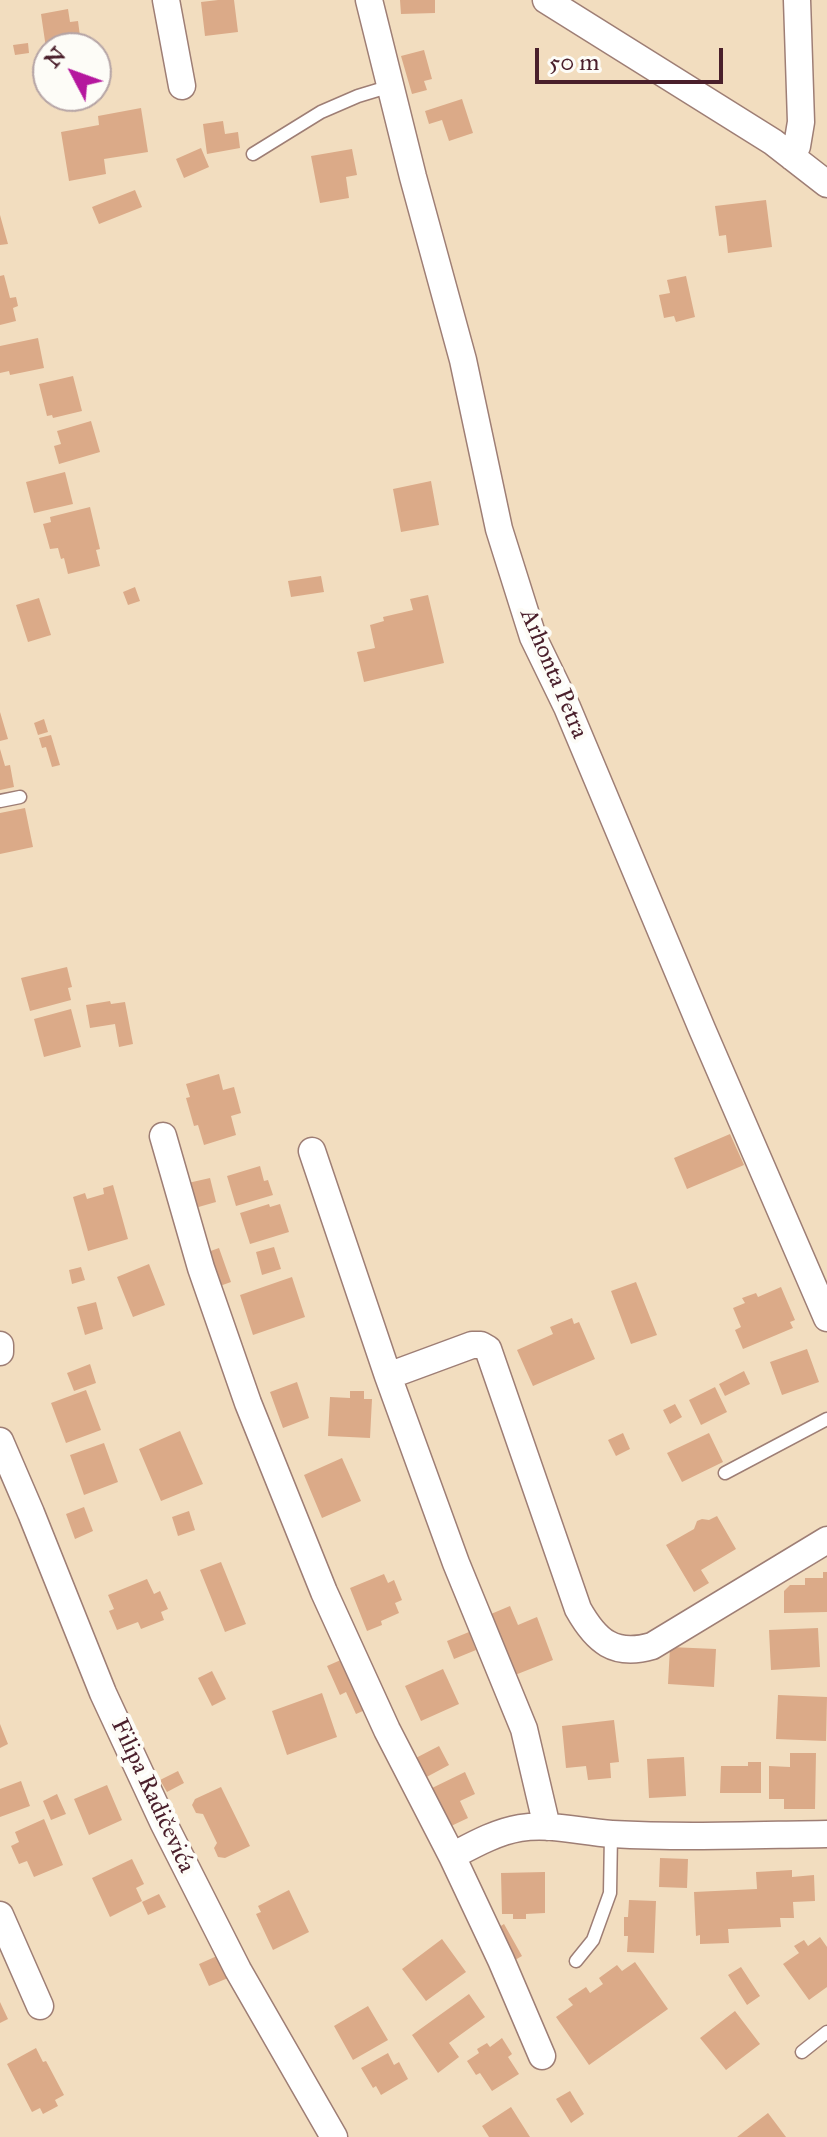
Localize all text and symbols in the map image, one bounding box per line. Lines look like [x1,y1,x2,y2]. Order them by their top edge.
north arrow [32,32,112,112]
scale bar [539,32,727,82]
text: N [39,41,71,73]
text: 50 m [549,47,599,77]
street label: Arhonta Petra [513,605,593,743]
street label: Filipa Radičevića [104,1714,200,1878]

